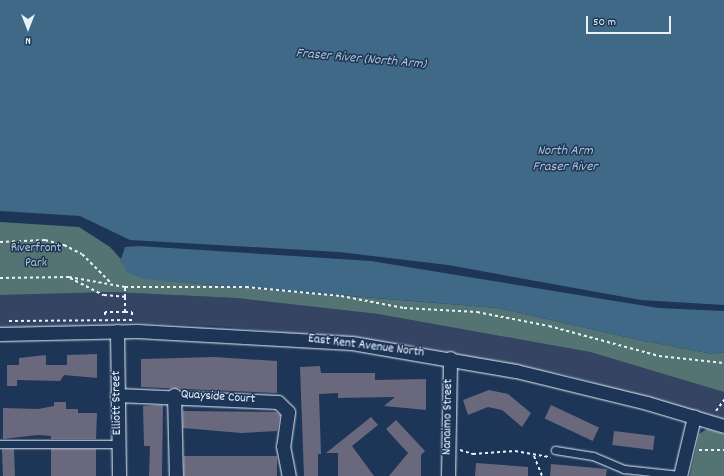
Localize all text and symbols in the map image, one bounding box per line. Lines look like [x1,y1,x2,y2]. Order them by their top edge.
north arrow [8,8,48,48]
scale bar [588,8,673,34]
text: 50 m [593,14,616,31]
text: N [25,32,31,48]
water label: Fraser River (North Arm) [295,45,427,73]
water label: North Arm Fraser River [532,143,598,176]
park label: Riverfront Park [11,242,61,273]
street label: East Kent Avenue North [307,332,425,362]
street label: Elliott Street [110,371,126,435]
street label: Nanaimo Street [441,379,457,455]
street label: Quayside Court [180,388,256,408]

